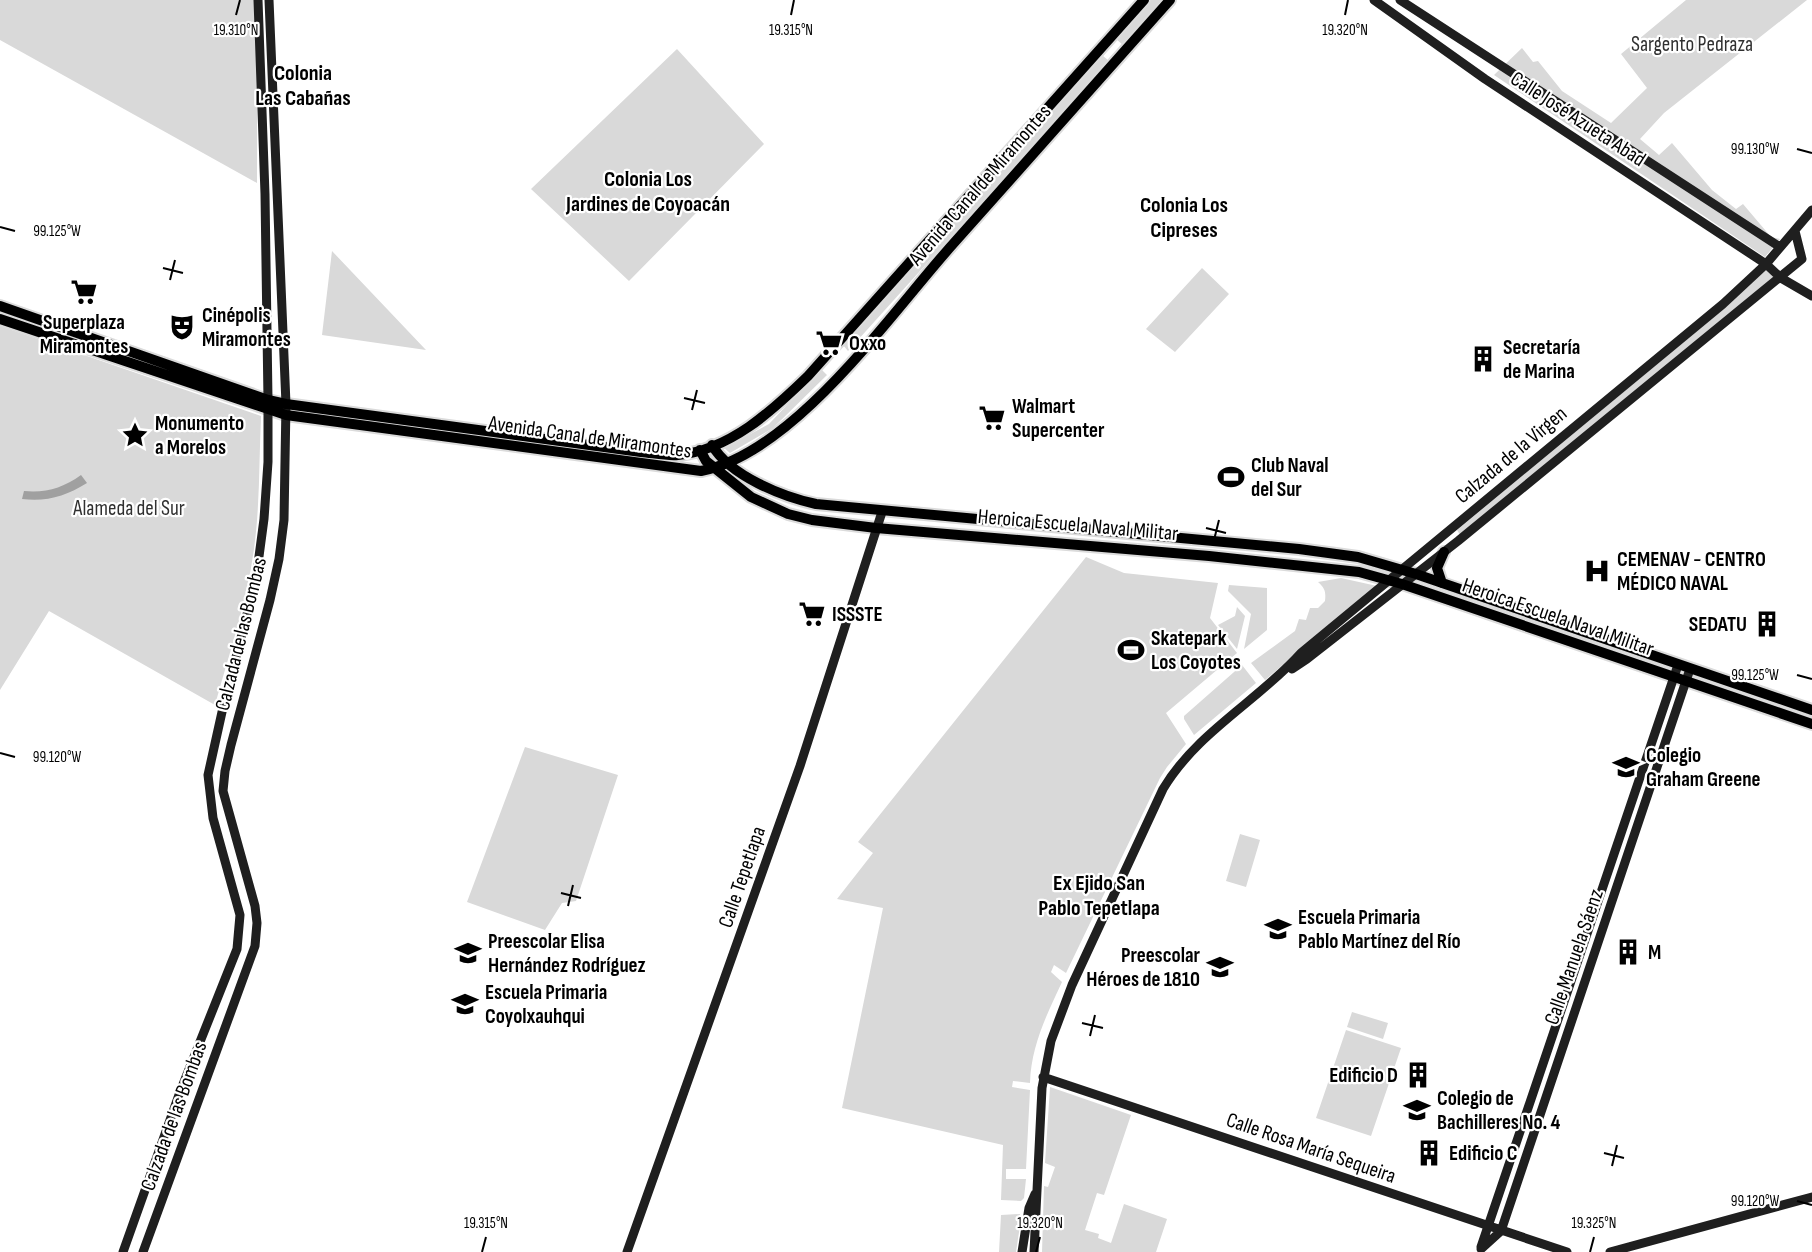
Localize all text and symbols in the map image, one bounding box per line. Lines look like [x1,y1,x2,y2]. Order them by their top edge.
text: 19.310°N [214,21,258,40]
text: 19.315°N [769,21,813,40]
text: 19.320°N [1322,21,1368,40]
park label: Sargento Pedraza [1631,32,1753,57]
district label: Colonia Las Cabañas [255,60,351,112]
street label: Calle José Azueta Abad [1506,66,1650,172]
street label: Avenida Canal de Miramontes [903,100,1057,271]
text: 99.130°W [1731,140,1779,159]
district label: Colonia Los Jardines de Coyoacán [565,166,730,218]
district label: Colonia Los Cipreses [1140,192,1228,244]
text: 99.125°W [33,222,81,241]
supermarket icon: Superplaza Miramontes [69,277,99,307]
place label: Cinépolis Miramontes [202,303,291,352]
place label: Superplaza Miramontes [40,310,128,359]
theatre icon: Cinépolis Miramontes [167,312,197,342]
supermarket icon: Oxxo [814,328,844,358]
place label: Oxxo [849,331,886,356]
place label: Secretaría de Marina [1503,335,1580,384]
building icon: Secretaría de Marina [1468,344,1498,374]
place label: Walmart Supercenter [1012,394,1105,443]
street label: Calzada de la Virgen [1450,401,1572,509]
supermarket icon: Walmart Supercenter [977,403,1007,433]
street label: Avenida Canal de Miramontes [486,410,693,464]
place label: Monumento a Morelos [155,411,244,460]
place icon: Monumento a Morelos [120,420,150,450]
place label: Club Naval del Sur [1251,453,1329,502]
sports icon: Club Naval del Sur [1216,462,1246,492]
park label: Alameda del Sur [72,496,185,521]
street label: Heroica Escuela Naval Militar [977,504,1179,546]
place label: CEMENAV - CENTRO MÉDICO NAVAL [1617,547,1766,596]
street label: Calzada de las Bombas [210,555,272,713]
hospital icon: CEMENAV - CENTRO MÉDICO NAVAL [1582,556,1612,586]
street label: Heroica Escuela Naval Militar [1459,572,1657,662]
supermarket icon: ISSSTE [797,599,827,629]
place label: ISSSTE [832,602,883,627]
building icon: SEDATU [1752,609,1782,639]
place label: SEDATU [1689,612,1747,637]
place label: Skatepark Los Coyotes [1151,626,1241,675]
sports icon: Skatepark Los Coyotes [1116,635,1146,665]
text: 99.125°W [1731,666,1779,685]
place label: Colegio Graham Greene [1646,743,1761,792]
text: 99.120°W [33,748,81,767]
school or university icon: Colegio Graham Greene [1611,752,1641,782]
street label: Calle Tepetlapa [713,823,771,931]
district label: Ex Ejido San Pablo Tepetlapa [1038,870,1160,922]
street label: Calle Manuela Sáenz [1539,886,1609,1028]
place label: Escuela Primaria Pablo Martínez del Río [1298,905,1461,954]
school or university icon: Escuela Primaria Pablo Martínez del Río [1263,914,1293,944]
place label: Preescolar Elisa Hernández Rodríguez [488,929,646,978]
building icon: M [1613,937,1643,967]
school or university icon: Preescolar Elisa Hernández Rodríguez [453,938,483,968]
place label: M [1648,940,1661,965]
place label: Preescolar Héroes de 1810 [1086,943,1201,992]
school or university icon: Preescolar Héroes de 1810 [1205,952,1235,982]
place label: Escuela Primaria Coyolxauhqui [485,980,607,1029]
school or university icon: Escuela Primaria Coyolxauhqui [450,989,480,1019]
street label: Calzada de las Bombas [135,1038,213,1194]
building icon: Edificio D [1403,1060,1433,1090]
place label: Edificio D [1329,1063,1398,1088]
place label: Colegio de Bachilleres No. 4 [1437,1086,1560,1135]
school or university icon: Colegio de Bachilleres No. 4 [1402,1095,1432,1125]
street label: Calle Rosa María Sequeira [1223,1107,1399,1189]
building icon: Edificio C [1414,1138,1444,1168]
place label: Edificio C [1449,1141,1518,1166]
text: 99.120°W [1731,1192,1779,1211]
text: 19.315°N [464,1214,508,1233]
text: 19.320°N [1017,1214,1063,1233]
text: 19.325°N [1572,1214,1617,1233]

